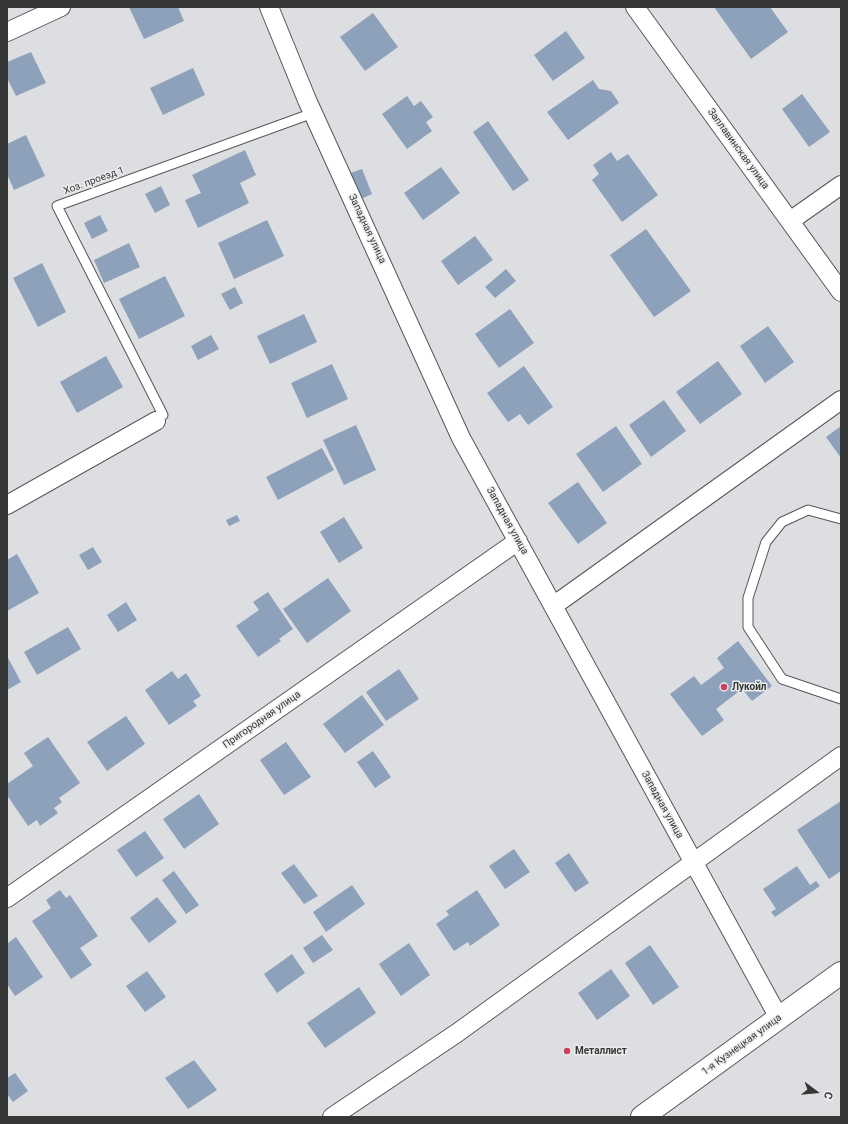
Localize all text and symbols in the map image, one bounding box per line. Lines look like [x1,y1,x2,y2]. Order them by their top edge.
street label: Заплавинская улица [705,106,771,192]
street label: Хоз. проезд 1 [62,164,126,198]
street label: Западная улица [346,192,388,266]
street label: Западная улица [484,485,530,557]
place label: Лукойл [732,681,766,693]
marker: Лукойл [719,682,729,692]
street label: Пригородная улица [221,689,303,751]
street label: Западная улица [639,769,685,841]
street label: 1-я Кузнецкая улица [700,1012,784,1078]
place label: Металлист [575,1045,627,1057]
marker: Металлист [562,1046,572,1056]
north arrow [796,1072,836,1112]
text: С [821,1090,835,1101]

